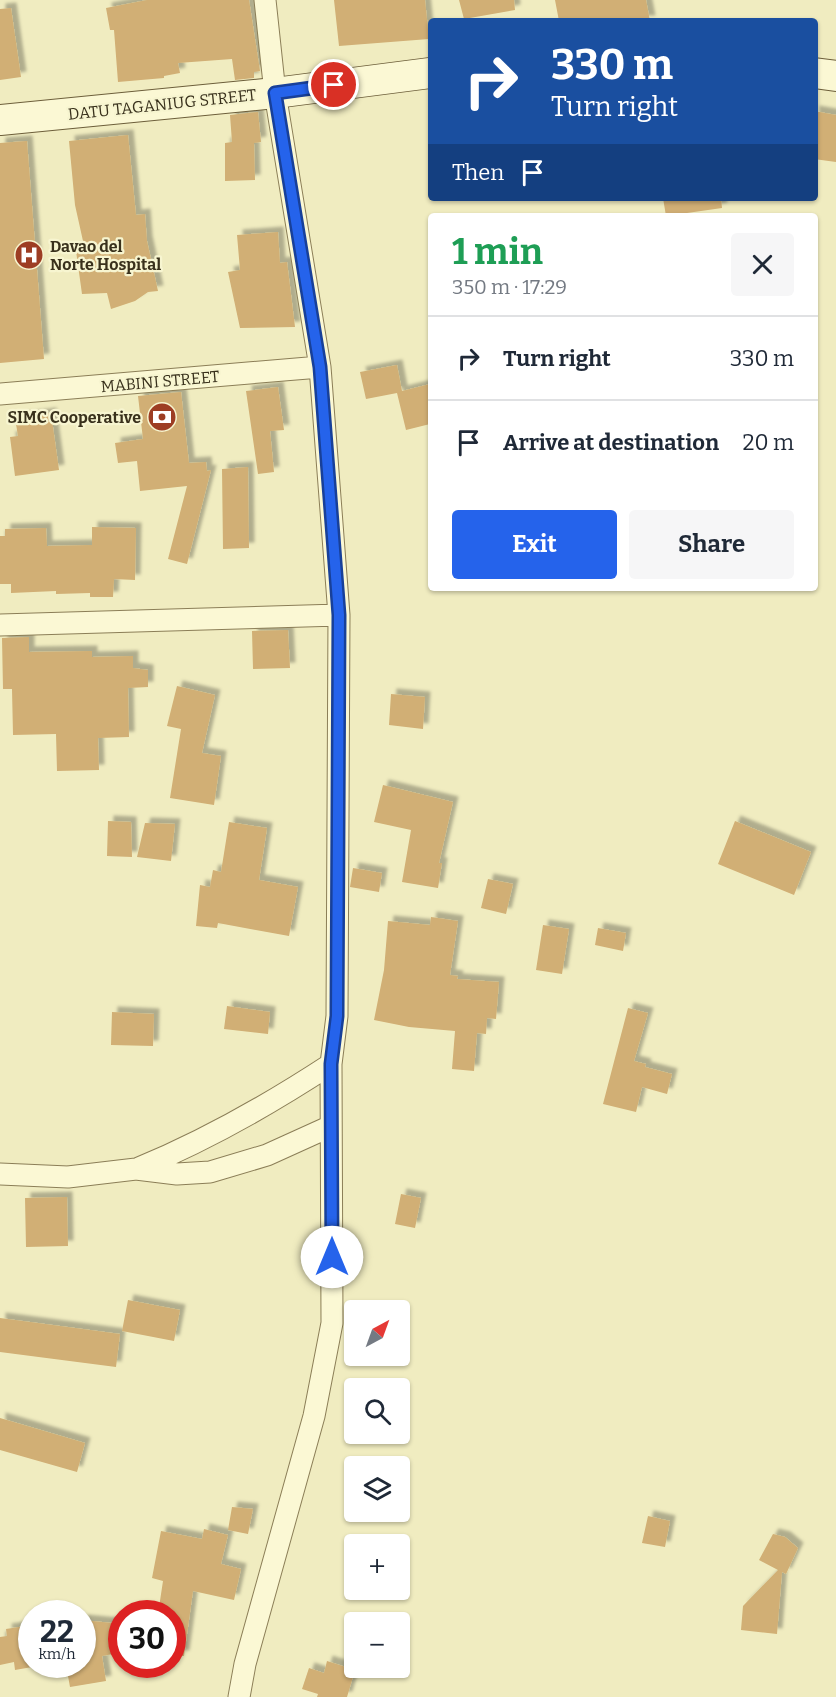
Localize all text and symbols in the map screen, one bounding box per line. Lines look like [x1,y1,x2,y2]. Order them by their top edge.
text: 330 m [551,40,673,90]
icon: right [452,42,530,120]
pin [308,59,359,110]
icon: arrive [317,68,350,101]
street label: DATU TAGANIUG STREET [67,85,257,124]
text: Turn right [551,91,678,123]
icon: arrive [516,156,549,189]
text: Then [452,159,504,186]
text: 1 min [452,230,543,274]
button: close [731,233,794,296]
place label: Davao del Norte Hospital [50,237,161,274]
hospital icon: Davao del Norte Hospital [13,239,45,271]
text: 350 m · 17:29 [452,275,567,299]
icon: right [452,342,485,375]
text: Turn right [503,345,611,372]
text: 330 m [730,345,794,372]
street label: MABINI STREET [100,367,220,396]
bank icon: SIMC Cooperative [146,401,178,433]
place label: SIMC Cooperative [8,408,141,427]
icon: arrive [452,426,485,459]
text: Arrive at destination [503,429,719,456]
text: 20 m [743,429,794,456]
button: Exit [452,510,617,579]
button: Share [629,510,794,579]
position arrow [300,1225,364,1289]
north arrow [344,1300,410,1366]
map controls [344,1300,410,1678]
button: search [344,1378,410,1444]
button: layers [344,1456,410,1522]
button: + [344,1534,410,1600]
speed limit sign: 30 [108,1600,186,1678]
button: − [344,1612,410,1678]
text: 22 [40,1614,74,1650]
text: km/h [38,1645,76,1663]

